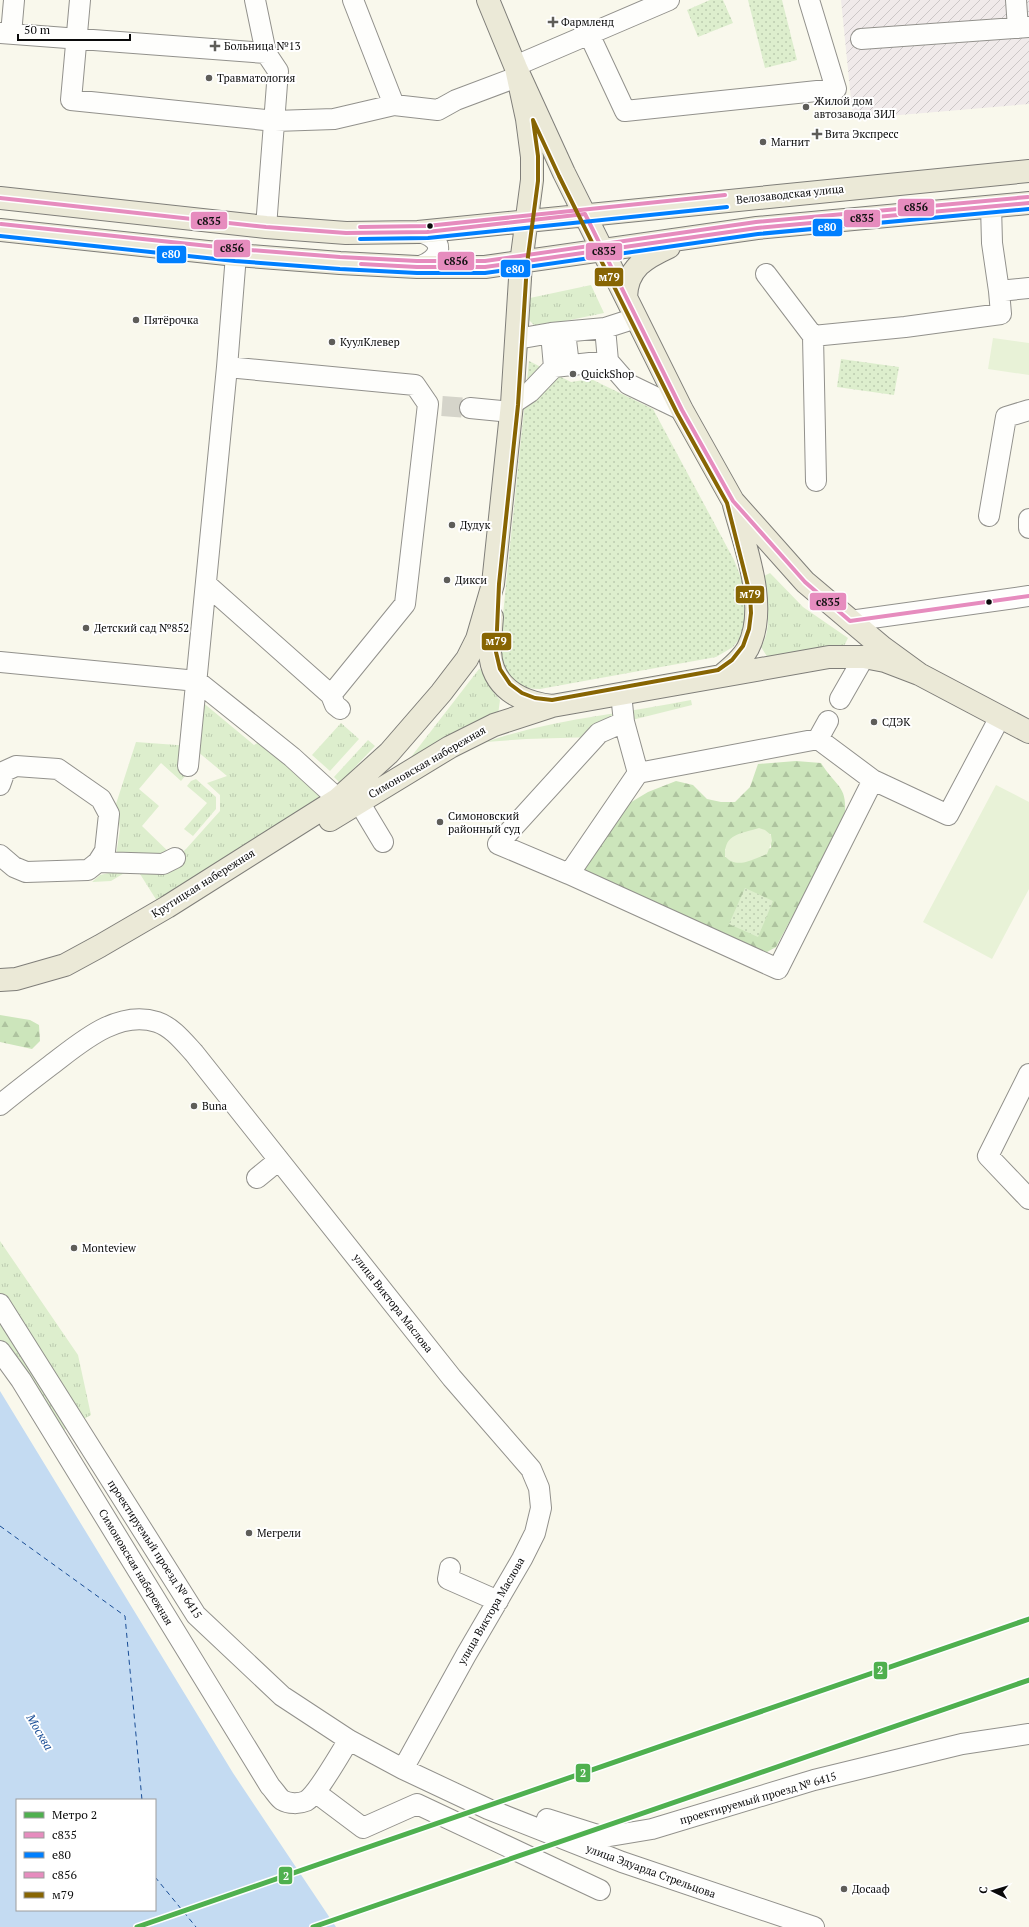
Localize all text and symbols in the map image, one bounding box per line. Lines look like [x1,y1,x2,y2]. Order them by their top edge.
place label: Фармленд [561,15,614,29]
scale bar [18,16,130,42]
marker: Фармленд [548,17,558,27]
text: 50 m [24,22,51,37]
place label: Больница №13 [224,39,301,53]
marker: Больница №13 [209,40,221,52]
place label: Травматология [217,71,295,85]
marker: Травматология [204,73,214,83]
place label: Жилой дом автозавода ЗИЛ [814,94,895,121]
marker: Жилой дом автозавода ЗИЛ [801,102,811,112]
place label: Вита Экспресс [825,127,899,141]
marker: Вита Экспресс [812,129,822,139]
place label: Магнит [771,135,810,149]
marker: Магнит [758,137,768,147]
street label: Велозаводская улица [735,181,845,207]
line badge: с856 [897,198,935,217]
text: с856 [904,200,928,214]
line badge: с835 [843,209,881,228]
line badge: с835 [190,211,228,230]
text: с835 [850,211,874,225]
text: с835 [197,214,221,228]
line badge: е80 [812,218,843,237]
text: е80 [818,220,836,234]
unlabelled marker [425,221,435,231]
line badge: с856 [213,239,251,258]
text: с856 [220,241,244,255]
line badge: с835 [585,242,623,261]
text: с835 [592,244,616,258]
line badge: е80 [156,245,187,264]
text: е80 [162,247,180,261]
line badge: с856 [437,251,475,271]
text: с856 [444,254,468,268]
line badge: е80 [500,259,531,278]
text: е80 [506,262,524,276]
line badge: м79 [594,267,624,287]
text: м79 [598,270,620,284]
place label: Пятёрочка [144,313,199,327]
marker: Пятёрочка [131,315,141,325]
place label: КуулКлевер [340,335,400,349]
marker: КуулКлевер [327,337,337,347]
place label: QuickShop [581,367,634,381]
marker: QuickShop [568,369,578,379]
place label: Дудук [460,518,490,532]
marker: Дудук [447,520,457,530]
place label: Дикси [455,573,487,587]
marker: Дикси [442,575,452,585]
line badge: м79 [735,585,765,604]
text: м79 [739,587,761,601]
line badge: с835 [809,592,847,611]
text: с835 [816,595,840,609]
unlabelled marker [984,597,994,607]
place label: Детский сад №852 [94,621,189,635]
marker: Детский сад №852 [81,623,91,633]
line badge: м79 [481,632,512,651]
text: м79 [485,634,507,648]
place label: СДЭК [882,715,911,729]
marker: СДЭК [869,717,879,727]
street label: Симоновская набережная [366,723,488,801]
place label: Симоновский районный суд [448,809,520,836]
marker: Симоновский районный суд [435,817,445,827]
street label: Крутицкая набережная [149,845,257,920]
place label: Buna [202,1099,228,1113]
marker: Buna [189,1101,199,1111]
place label: Monteview [82,1241,137,1255]
marker: Monteview [69,1243,79,1253]
street label: улица Виктора Маслова [349,1250,436,1356]
street label: проектируемый проезд № 6415 [105,1477,205,1621]
street label: Симоновская набережная [96,1506,176,1628]
place label: Мегрели [257,1526,301,1540]
marker: Мегрели [244,1528,254,1538]
street label: улица Виктора Маслова [454,1554,528,1668]
line badge: 2 [873,1661,888,1680]
text: 2 [877,1663,883,1677]
water label: Москва [23,1710,57,1753]
line badge: 2 [575,1763,591,1783]
text: 2 [580,1766,586,1780]
street label: проектируемый проезд № 6415 [678,1769,838,1827]
legend [16,1799,156,1911]
text: Метро 2 [52,1807,97,1822]
text: с835 [52,1827,77,1842]
street label: улица Эдуарда Стрельцова [583,1841,718,1901]
text: е80 [52,1847,71,1862]
line badge: 2 [278,1866,293,1885]
text: с856 [52,1867,77,1882]
text: 2 [283,1869,289,1883]
north arrow [973,1871,1013,1911]
place label: Досааф [852,1882,890,1896]
marker: Досааф [839,1884,849,1894]
text: С [976,1886,990,1894]
text: м79 [52,1887,74,1902]

